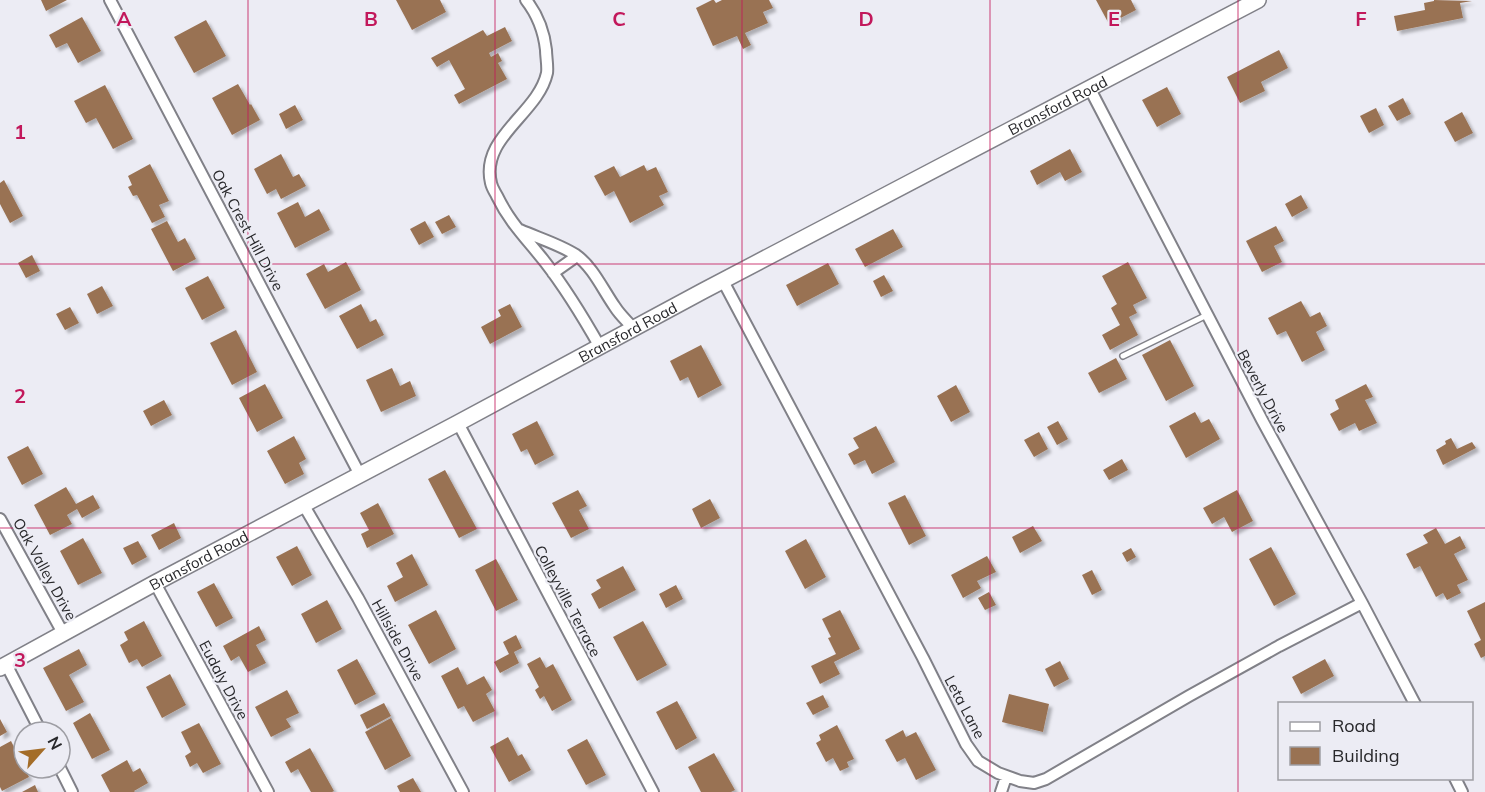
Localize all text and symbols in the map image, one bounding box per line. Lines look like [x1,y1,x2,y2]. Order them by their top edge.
text: A [117,6,132,31]
text: B [364,6,378,31]
text: C [612,6,626,31]
text: D [858,6,874,31]
text: E [1108,6,1120,31]
text: F [1355,6,1367,31]
street label: Bransford Road [1005,71,1110,139]
text: 1 [14,119,26,144]
street label: Oak Crest Hill Drive [208,166,288,294]
street label: Bransford Road [575,297,680,366]
street label: Beverly Drive [1233,346,1293,436]
text: 2 [14,383,26,408]
street label: Oak Valley Drive [9,514,81,624]
street label: Bransford Road [146,526,251,594]
street label: Colleyville Terrace [531,542,605,660]
street label: Hillside Drive [368,596,428,684]
street label: Eudaly Drive [195,637,253,723]
text: 3 [14,647,26,672]
street label: Leta Lane [941,672,989,742]
legend [1278,702,1473,780]
text: Road [1332,714,1376,737]
north arrow [12,720,72,780]
text: N [44,733,67,753]
text: Building [1332,744,1400,767]

